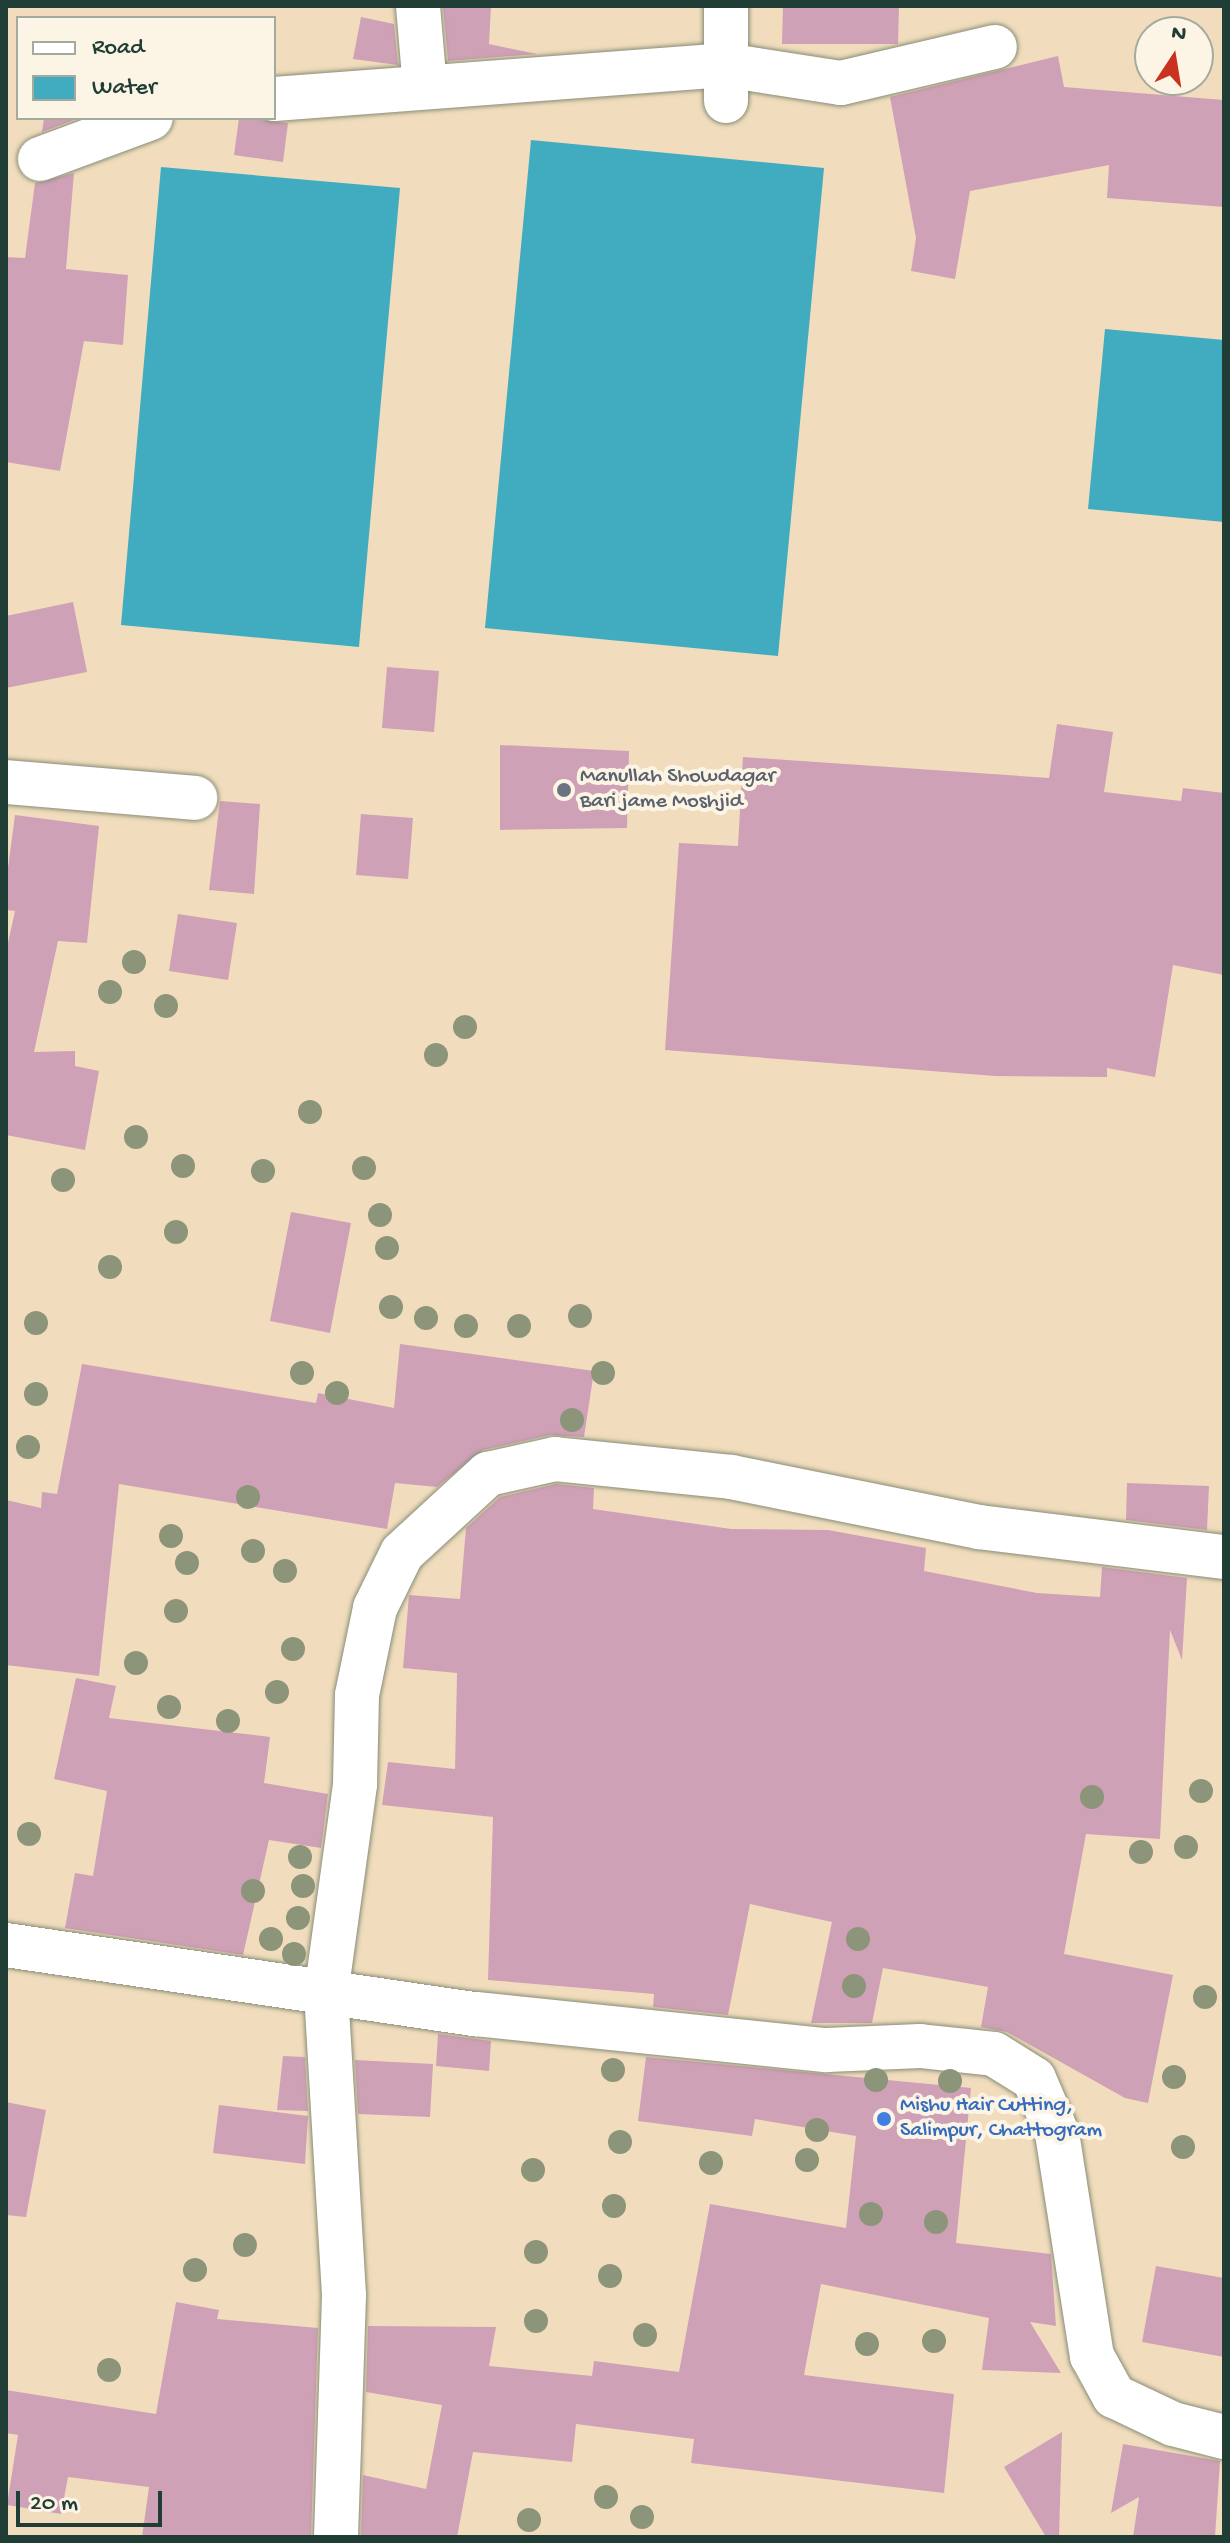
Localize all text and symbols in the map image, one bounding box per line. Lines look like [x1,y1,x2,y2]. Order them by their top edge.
legend [16,16,276,120]
north arrow [1134,16,1214,96]
text: N [1169,20,1188,49]
text: Road [92,34,144,63]
text: Water [92,74,156,103]
place label: Manullah Showdagar Bari jame Moshjid [580,764,775,816]
marker: Manullah Showdagar Bari jame Moshjid [555,781,573,799]
place label: Mishu Hair Cutting, Salimpur, Chattogram [900,2093,1102,2144]
marker: Mishu Hair Cutting, Salimpur, Chattogram [875,2110,893,2128]
scale bar [20,2475,166,2525]
text: 20 m [30,2490,78,2519]

